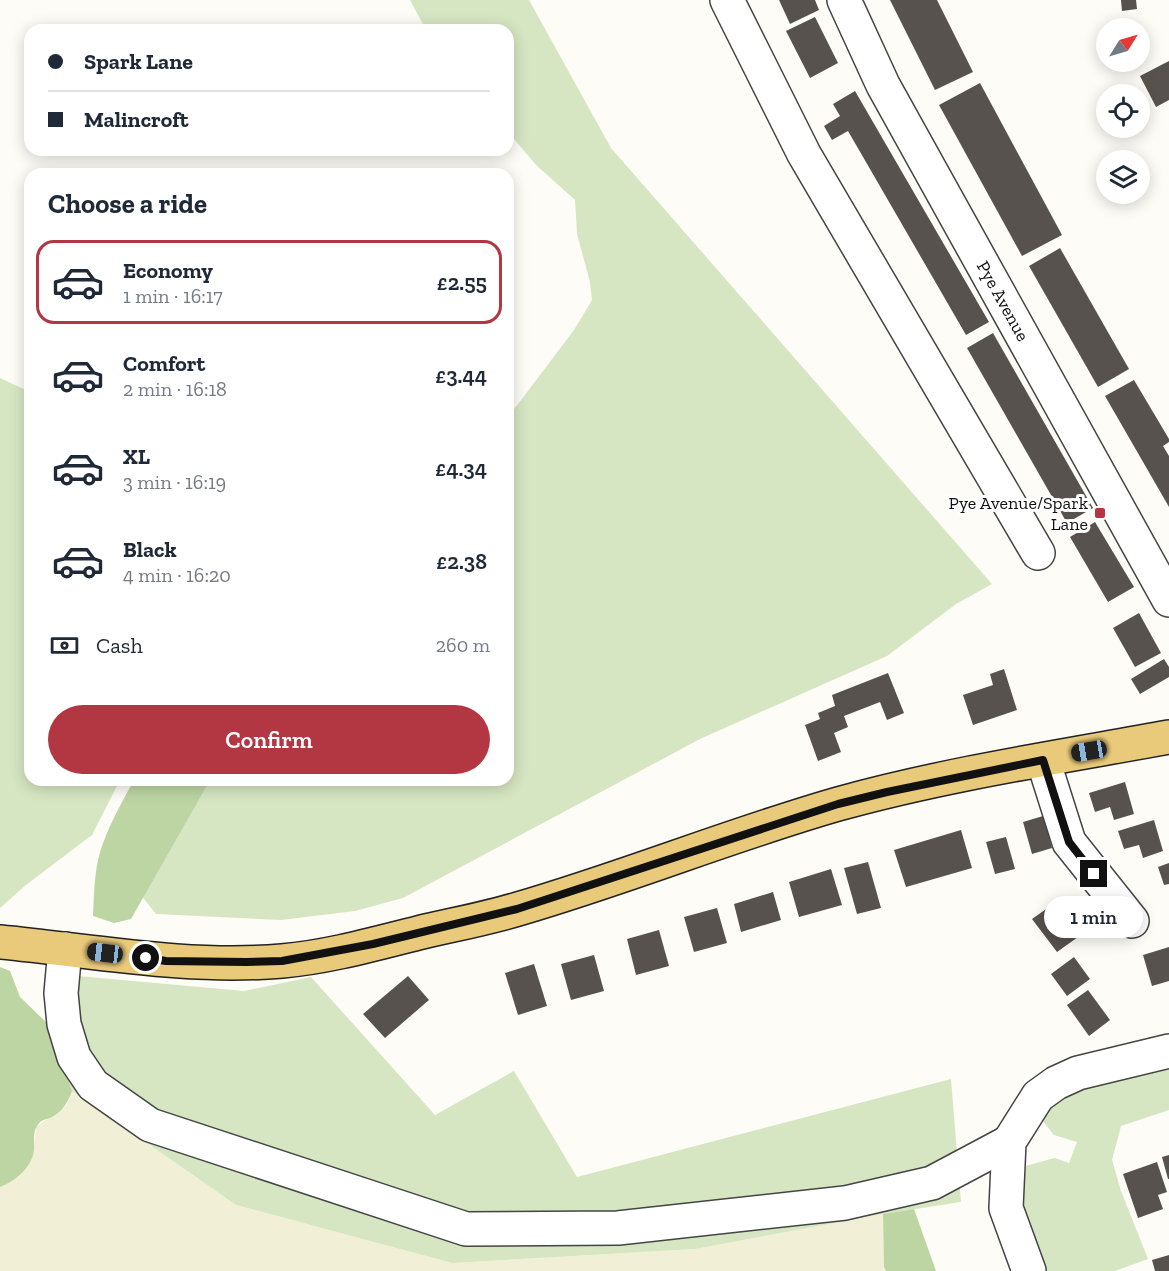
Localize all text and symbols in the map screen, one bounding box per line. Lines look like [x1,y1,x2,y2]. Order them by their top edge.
north arrow [1096,18,1150,72]
map controls [1096,18,1150,204]
text: Spark Lane [84,48,193,75]
button: locate [1096,84,1150,138]
text: Malincroft [84,106,189,133]
button: layers [1096,150,1150,204]
text: Choose a ride [48,188,207,220]
icon: car [51,255,105,309]
text: Economy [123,257,213,284]
street label: Pye Avenue [972,257,1034,345]
text: £2.55 [437,269,487,296]
text: 1 min · 16:17 [123,284,223,308]
icon: car [51,348,105,402]
text: Comfort [123,350,205,377]
text: £3.44 [435,362,487,389]
text: 2 min · 16:18 [123,377,227,401]
icon: car [51,441,105,495]
text: XL [123,443,150,470]
text: £4.34 [435,455,487,482]
text: 3 min · 16:19 [123,470,226,494]
place label: Pye Avenue/Spark Lane [949,492,1089,535]
marker: Pye Avenue/Spark Lane [1093,506,1107,520]
icon: car [51,534,105,588]
text: Black [123,536,177,563]
text: £2.38 [436,548,487,575]
text: 4 min · 16:20 [123,563,231,587]
icon: cash [48,629,81,662]
text: Cash [96,632,143,659]
text: 260 m [436,633,490,657]
button: Confirm [48,705,490,774]
car [1070,739,1108,763]
route end [1080,860,1107,887]
callout: 1 min [1044,895,1144,937]
text: 1 min [1070,905,1117,929]
car [86,942,124,964]
route start [132,944,159,971]

